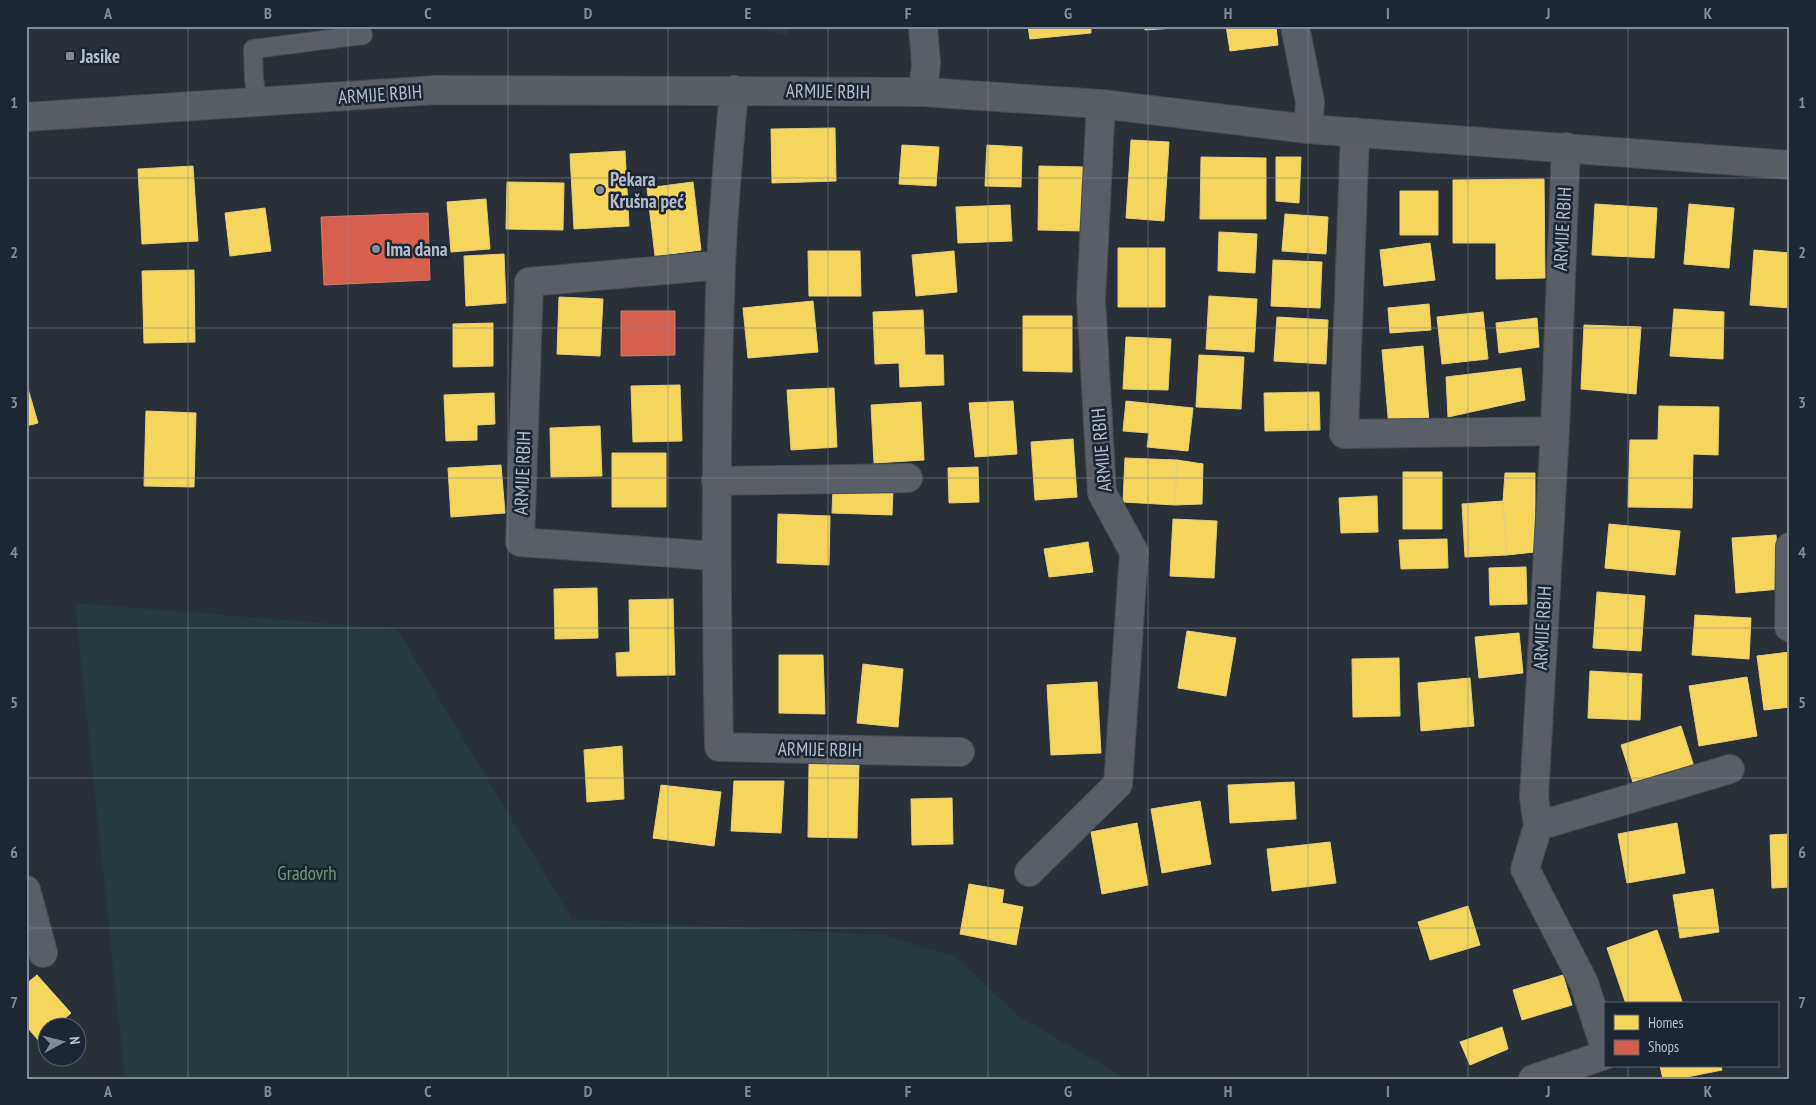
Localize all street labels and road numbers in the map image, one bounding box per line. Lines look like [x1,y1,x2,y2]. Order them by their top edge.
street label: ARMIJE RBIH [786,78,870,104]
street label: ARMIJE RBIH [337,79,423,109]
street label: ARMIJE RBIH [1548,186,1576,272]
street label: ARMIJE RBIH [1085,407,1117,493]
street label: ARMIJE RBIH [509,431,535,515]
street label: ARMIJE RBIH [1528,585,1556,671]
street label: ARMIJE RBIH [778,736,862,762]

